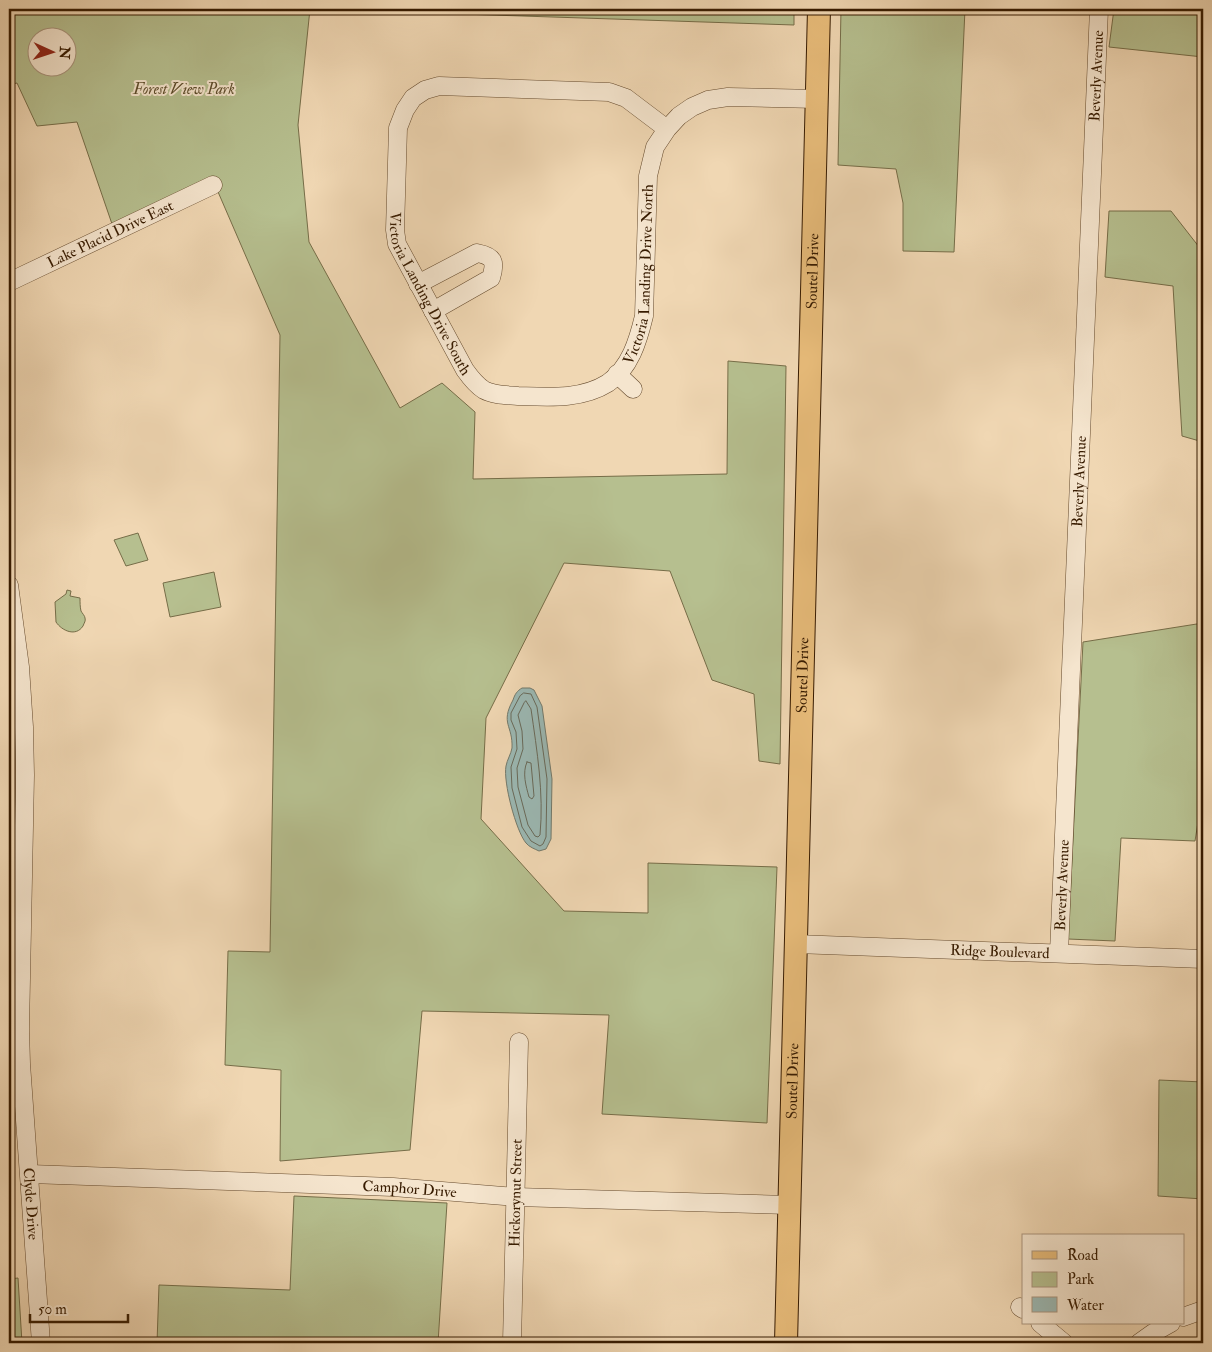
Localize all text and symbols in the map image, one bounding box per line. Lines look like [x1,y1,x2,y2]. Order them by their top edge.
north arrow [28,28,78,78]
street label: Beverly Avenue [1085,30,1108,122]
text: N [56,45,73,60]
park label: Forest View Park [132,80,235,99]
street label: Victoria Landing Drive North [619,184,658,368]
street label: Lake Placid Drive East [44,196,177,272]
street label: Victoria Landing Drive South [385,212,475,379]
street label: Soutel Drive [803,233,823,309]
street label: Beverly Avenue [1068,435,1091,527]
street label: Soutel Drive [793,637,813,713]
street label: Beverly Avenue [1051,839,1074,931]
street label: Ridge Boulevard [950,941,1050,963]
street label: Soutel Drive [783,1043,803,1119]
street label: Hickorynut Street [505,1139,527,1247]
street label: Clyde Drive [18,1167,43,1241]
street label: Camphor Drive [362,1177,458,1202]
legend [1022,1234,1184,1324]
text: Road [1067,1246,1099,1265]
text: Park [1067,1270,1094,1289]
scale bar [30,1292,128,1324]
text: Water [1066,1296,1104,1315]
text: 50 m [38,1300,67,1319]

